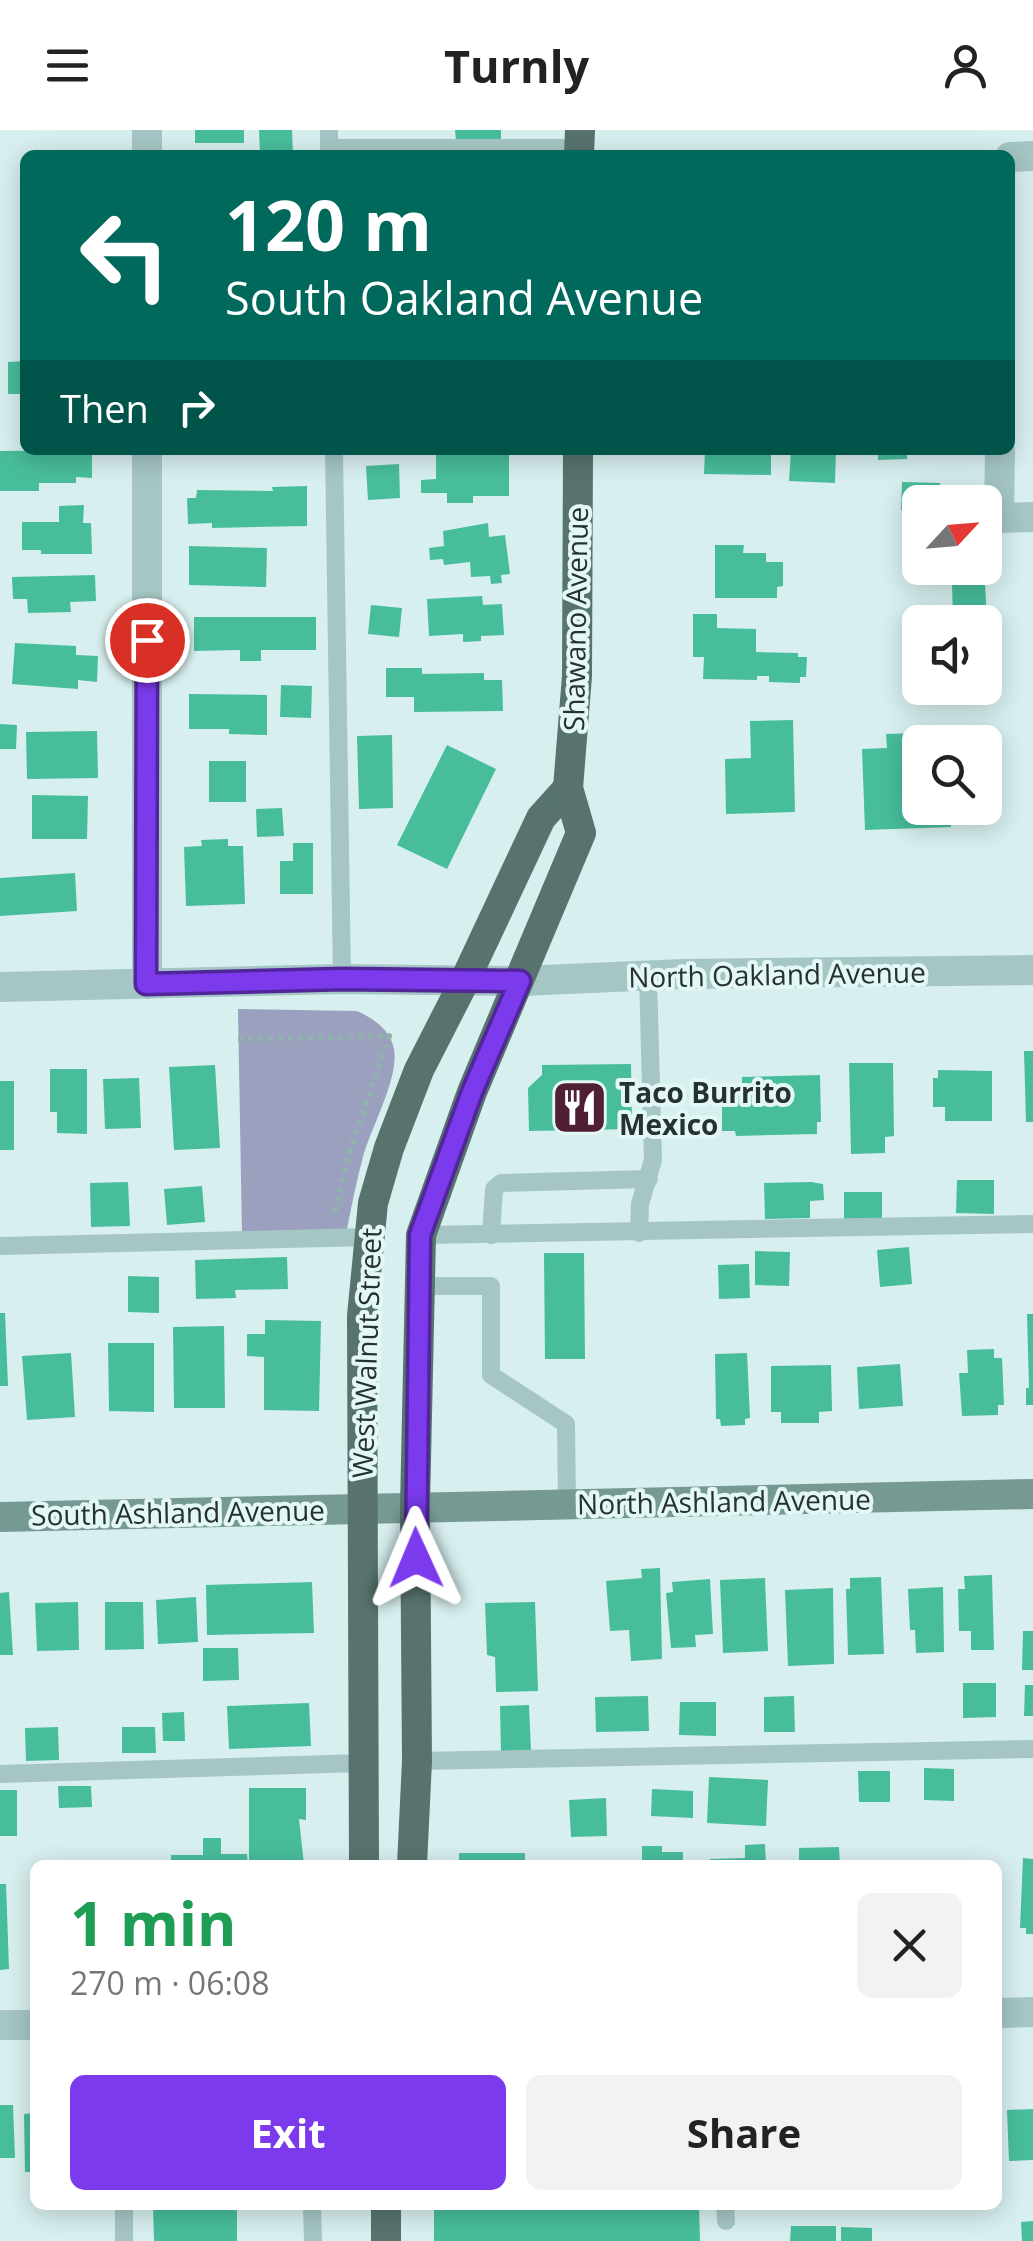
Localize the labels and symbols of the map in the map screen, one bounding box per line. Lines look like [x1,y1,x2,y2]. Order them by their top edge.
north arrow [902,485,1002,585]
street label: Shawano Avenue [554,507,596,731]
pin [105,598,190,683]
street label: North Oakland Avenue [628,952,926,996]
place label: Taco Burrito Mexico [619,1073,792,1143]
restaurant icon: Taco Burrito Mexico [550,1078,610,1138]
street label: West Walnut Street [343,1227,389,1479]
street label: North Ashland Avenue [577,1479,871,1523]
street label: South Ashland Avenue [31,1490,325,1534]
position arrow [364,1506,468,1610]

